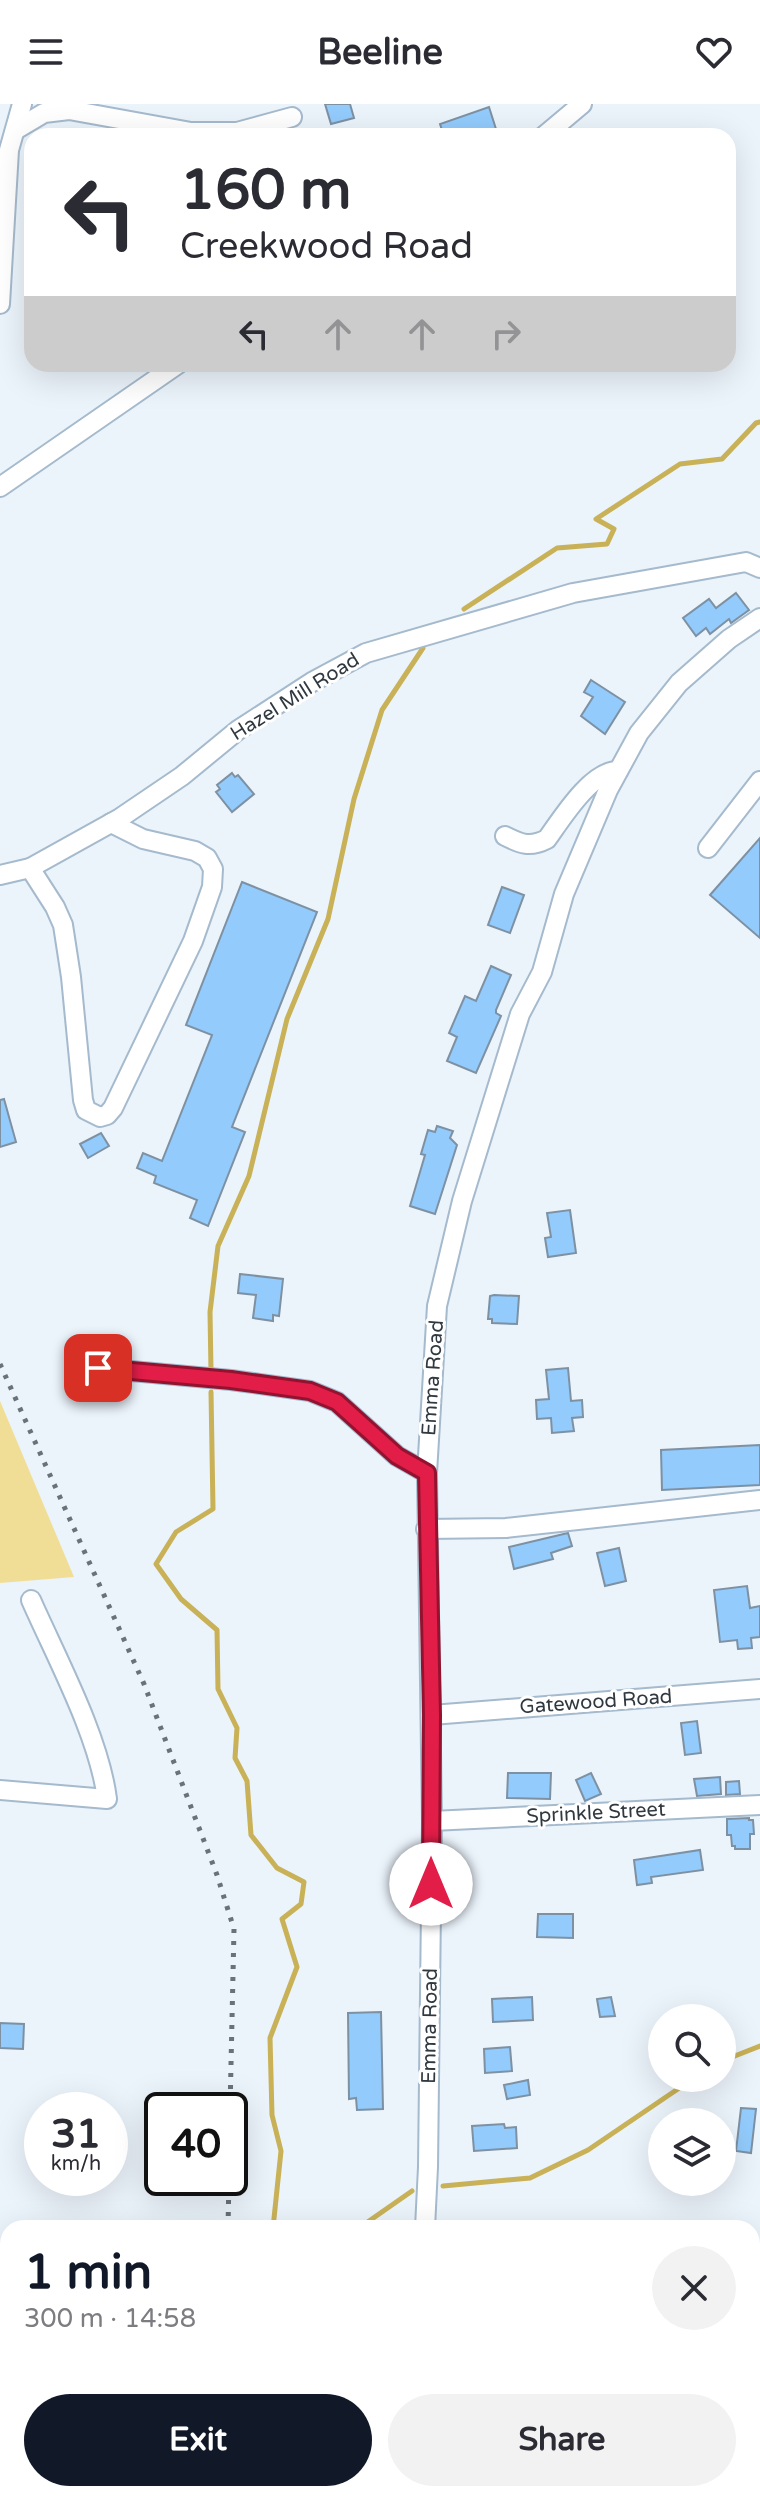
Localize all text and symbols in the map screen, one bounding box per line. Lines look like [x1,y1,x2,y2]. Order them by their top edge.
icon: menu [24,30,68,74]
icon: heart [692,30,736,74]
text: Beeline [317,31,443,74]
text: 160 m [180,157,351,224]
icon: left [48,160,152,264]
text: Creekwood Road [180,225,473,268]
icon: left [232,312,276,356]
icon: ahead [316,312,360,356]
icon: ahead [400,312,444,356]
icon: right [484,312,528,356]
street label: Hazel Mill Road [226,648,364,746]
street label: Emma Road [417,1319,449,1437]
pin [64,1334,132,1402]
icon: arrive [76,1346,120,1390]
street label: Gatewood Road [519,1685,673,1719]
street label: Sprinkle Street [526,1797,666,1829]
position arrow [389,1842,473,1926]
street label: Emma Road [417,1968,443,2084]
map controls [648,2004,736,2196]
button: search [648,2004,736,2092]
speed limit sign: 40 [144,2092,248,2196]
button: layers [648,2108,736,2196]
text: 31 [51,2110,101,2158]
text: km/h [51,2152,101,2176]
text: 1 min [24,2244,152,2302]
button: close [652,2246,736,2330]
text: 300 m · 14:58 [24,2303,196,2334]
button: Exit [24,2394,372,2486]
button: Share [388,2394,736,2486]

